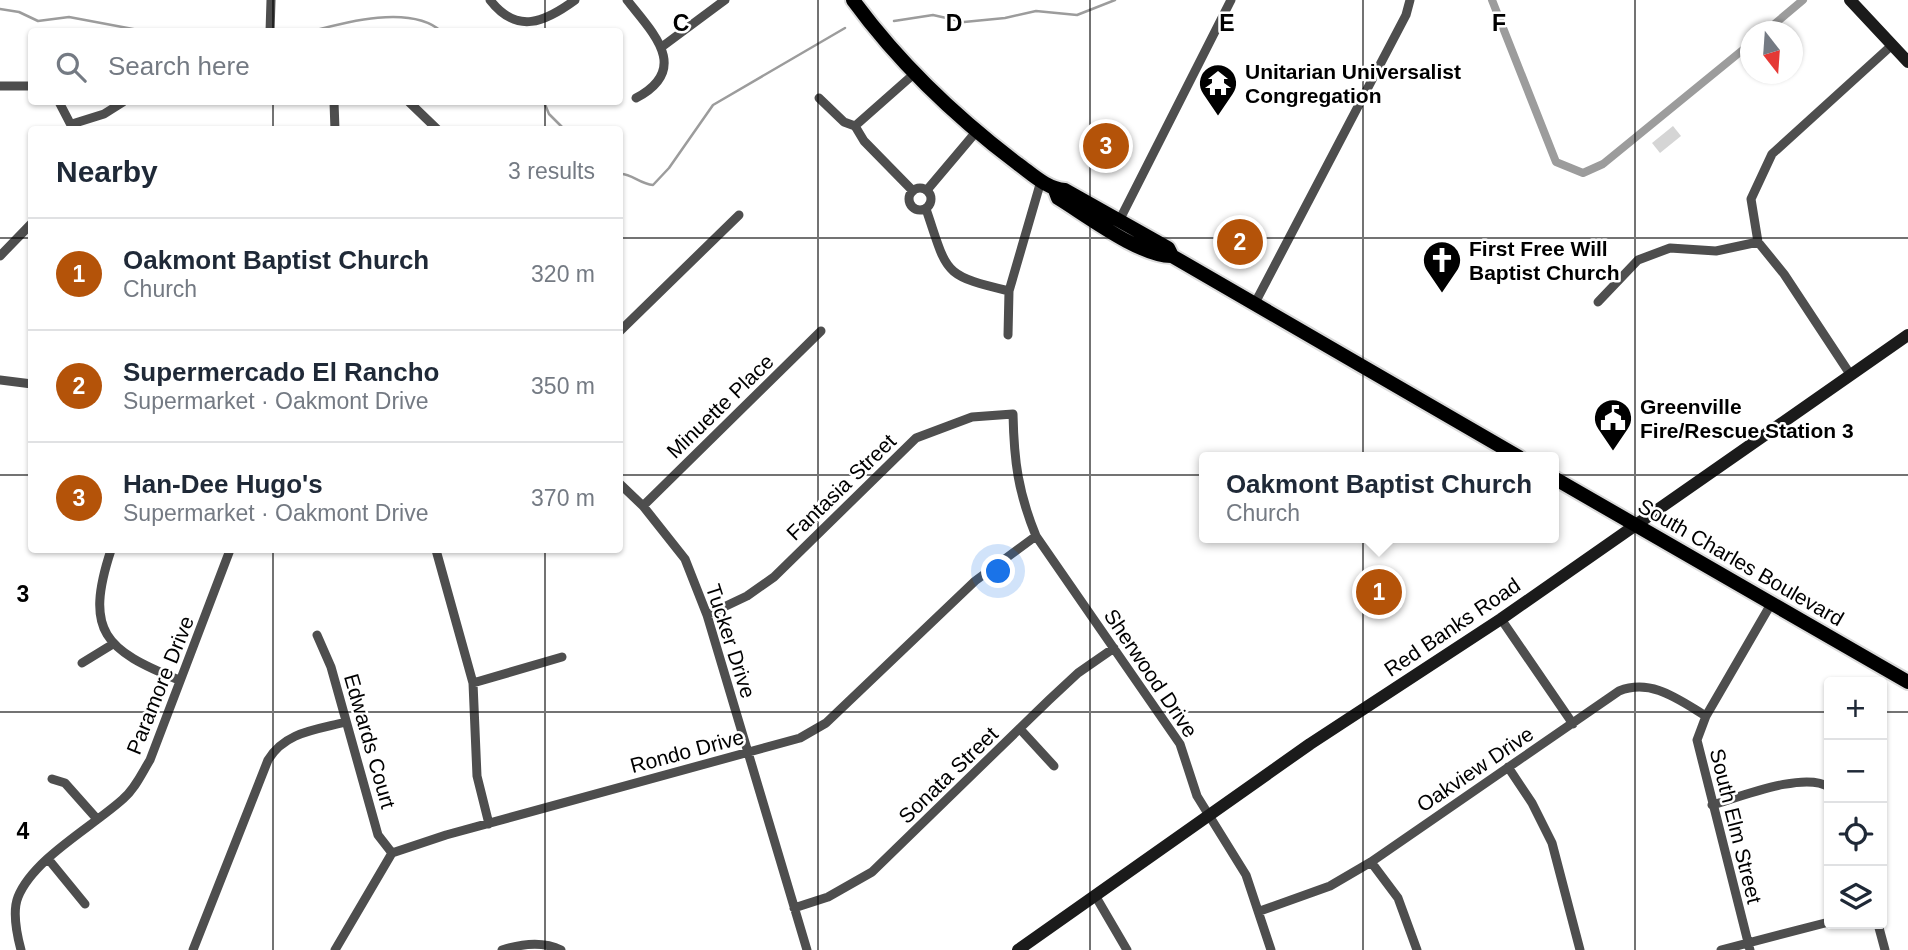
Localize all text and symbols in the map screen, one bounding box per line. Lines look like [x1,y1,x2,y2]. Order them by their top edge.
text: C [673,10,689,36]
text: D [946,10,962,36]
text: E [1219,10,1235,36]
text: F [1492,10,1506,36]
north arrow [1740,21,1803,84]
search box [28,28,623,105]
icon: search [52,48,90,86]
text: Search here [108,51,250,81]
place label: Unitarian Universalist Congregation [1245,60,1461,107]
temple icon: Unitarian Universalist Congregation [1197,62,1239,117]
pin: 3 [1083,120,1129,172]
text: Nearby [56,155,158,188]
text: 3 results [508,158,595,184]
pin: 2 [1217,216,1263,268]
place label: First Free Will Baptist Church [1469,237,1620,284]
church icon: First Free Will Baptist Church [1421,239,1463,294]
text: Oakmont Baptist Church [123,245,429,275]
text: 1 [73,261,85,287]
text: 320 m [531,261,595,287]
text: Church [123,276,197,302]
street label: Minuette Place [662,349,778,463]
text: Supermercado El Rancho [123,357,439,387]
text: 2 [73,373,85,399]
text: 350 m [531,373,595,399]
text: Supermarket · Oakmont Drive [123,388,428,414]
place label: Greenville Fire/Rescue Station 3 [1640,395,1854,442]
public building icon: Greenville Fire/Rescue Station 3 [1592,397,1634,452]
street label: Fantasia Street [782,429,900,545]
popup [1199,452,1559,543]
text: Han-Dee Hugo's [123,469,323,499]
text: Oakmont Baptist Church [1226,469,1532,499]
text: 3 [73,485,85,511]
text: 370 m [531,485,595,511]
street label: South Charles Boulevard [1634,494,1848,630]
text: Supermarket · Oakmont Drive [123,500,428,526]
text: Church [1226,500,1300,526]
your location [981,554,1015,588]
pin: 1 [1356,566,1402,618]
street label: Red Banks Road [1380,573,1524,681]
text: 3 [17,581,29,607]
street label: Tucker Drive [702,581,760,701]
street label: Sherwood Drive [1100,605,1202,741]
street label: Paramore Drive [122,613,198,757]
street label: Edwards Court [340,671,400,811]
map controls [1824,677,1887,929]
button: + [1824,677,1887,740]
street label: Sonata Street [894,722,1002,828]
street label: Oakview Drive [1412,722,1538,816]
street label: Rondo Drive [628,725,746,777]
button: − [1824,740,1887,803]
street label: South Elm Street [1706,746,1766,906]
button: locate [1824,803,1887,866]
text: 4 [17,818,30,844]
button: layers [1824,866,1887,929]

